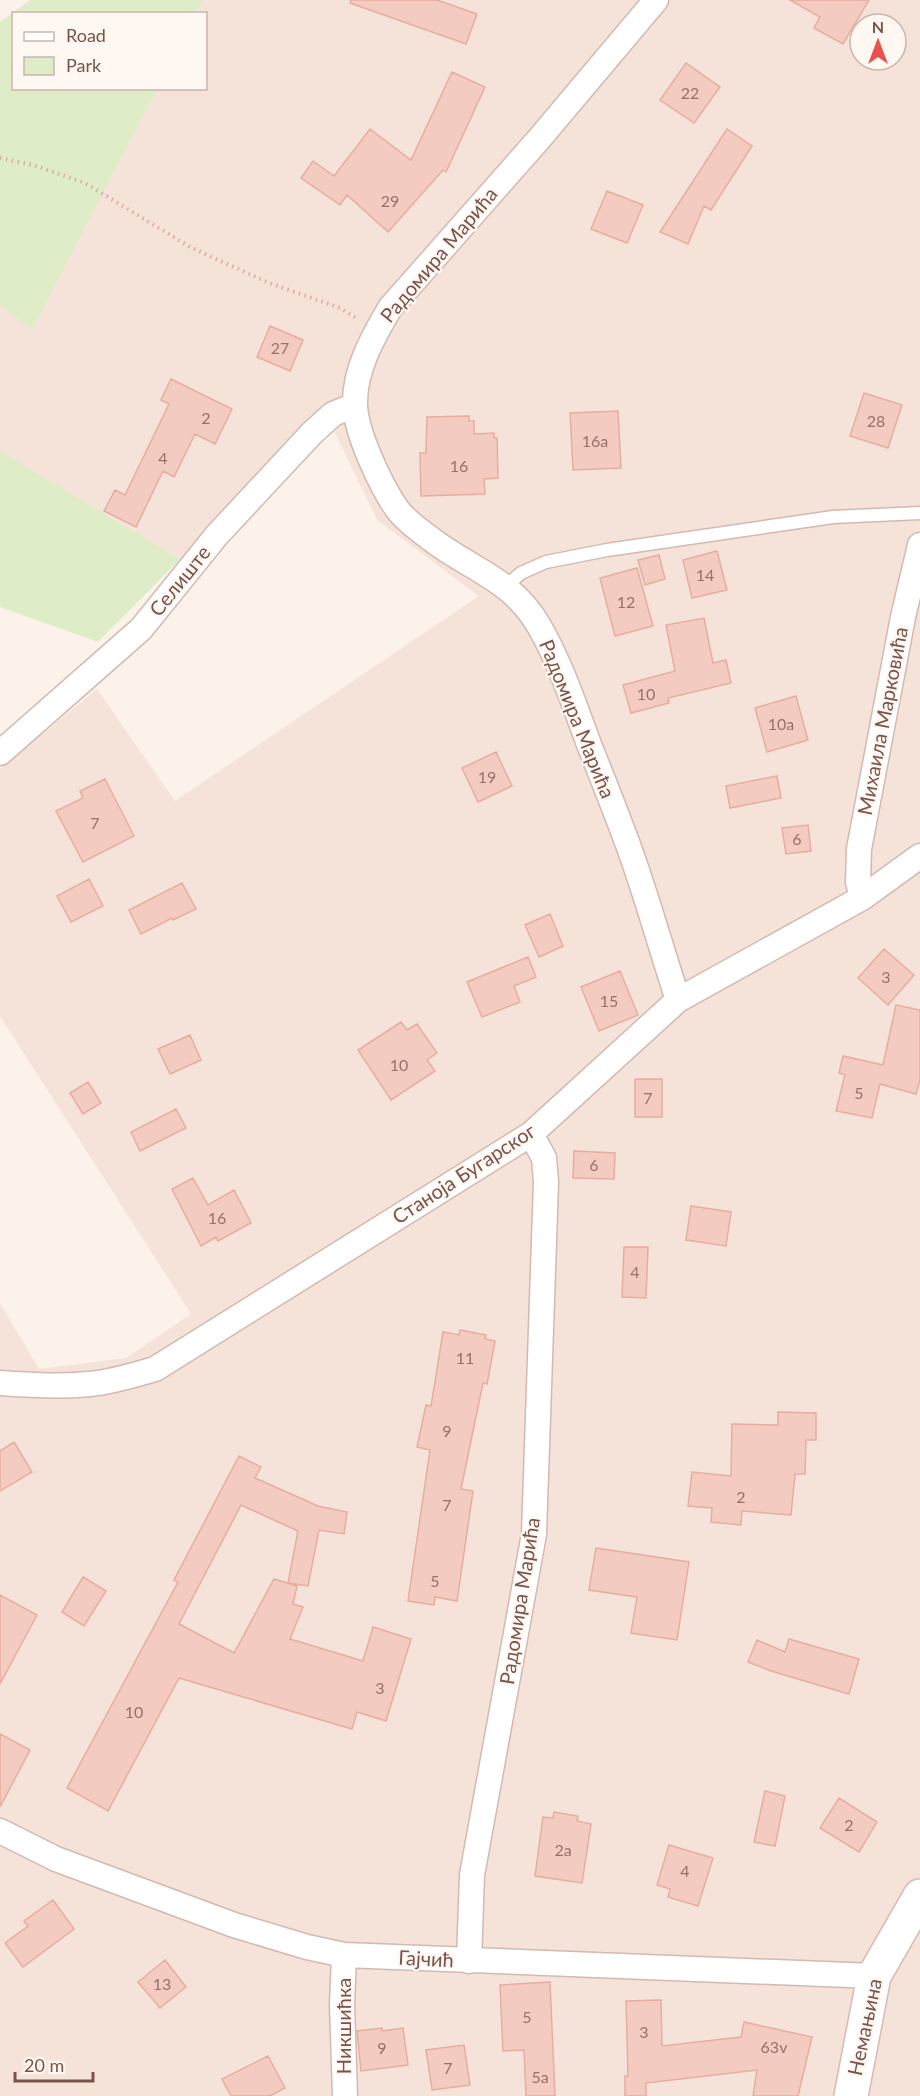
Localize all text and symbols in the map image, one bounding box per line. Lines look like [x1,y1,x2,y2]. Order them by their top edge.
legend [12,12,207,90]
north arrow [848,12,908,72]
text: N [872,17,884,36]
text: Road [66,24,106,46]
text: Park [66,54,102,76]
house number: 22 [681,83,699,102]
street label: Радомира Марића [375,182,502,327]
house number: 29 [381,191,399,210]
house number: 27 [271,338,289,357]
house number: 2 [201,408,211,427]
house number: 28 [867,411,885,430]
house number: 16a [582,431,608,450]
house number: 4 [158,448,168,467]
house number: 16 [450,456,468,475]
street label: Селиште [144,540,215,620]
house number: 14 [696,565,714,584]
house number: 12 [617,592,635,611]
street label: Михаила Марковића [852,625,912,817]
street label: Радомира Марића [535,636,621,802]
house number: 10 [637,684,655,703]
house number: 10a [768,714,794,733]
house number: 19 [478,767,496,786]
house number: 7 [90,813,100,832]
house number: 6 [792,829,802,848]
house number: 3 [881,967,891,986]
house number: 15 [600,991,618,1010]
house number: 10 [390,1055,408,1074]
house number: 5 [854,1083,864,1102]
house number: 7 [643,1088,653,1107]
street label: Станоја Бугарског [387,1118,540,1228]
house number: 6 [589,1155,599,1174]
house number: 16 [208,1208,226,1227]
house number: 4 [630,1262,640,1281]
house number: 11 [456,1348,474,1367]
house number: 9 [442,1421,452,1440]
house number: 2 [736,1487,746,1506]
house number: 7 [442,1495,452,1514]
street label: Радомира Марића [494,1515,544,1686]
house number: 5 [430,1571,440,1590]
house number: 3 [375,1678,385,1697]
house number: 10 [125,1702,143,1721]
house number: 2 [844,1815,854,1834]
house number: 2a [554,1840,572,1859]
house number: 4 [680,1861,690,1880]
street label: Гајчић [398,1945,454,1971]
house number: 13 [153,1974,171,1993]
street label: Немањина [842,1976,886,2078]
street label: Никшићка [331,1978,355,2074]
house number: 5 [522,2007,532,2026]
house number: 3 [639,2022,649,2041]
house number: 63v [761,2037,788,2056]
house number: 9 [377,2038,387,2057]
scale bar [15,2045,93,2083]
text: 20 m [24,2054,64,2076]
house number: 7 [443,2058,453,2077]
house number: 5a [531,2067,549,2086]

